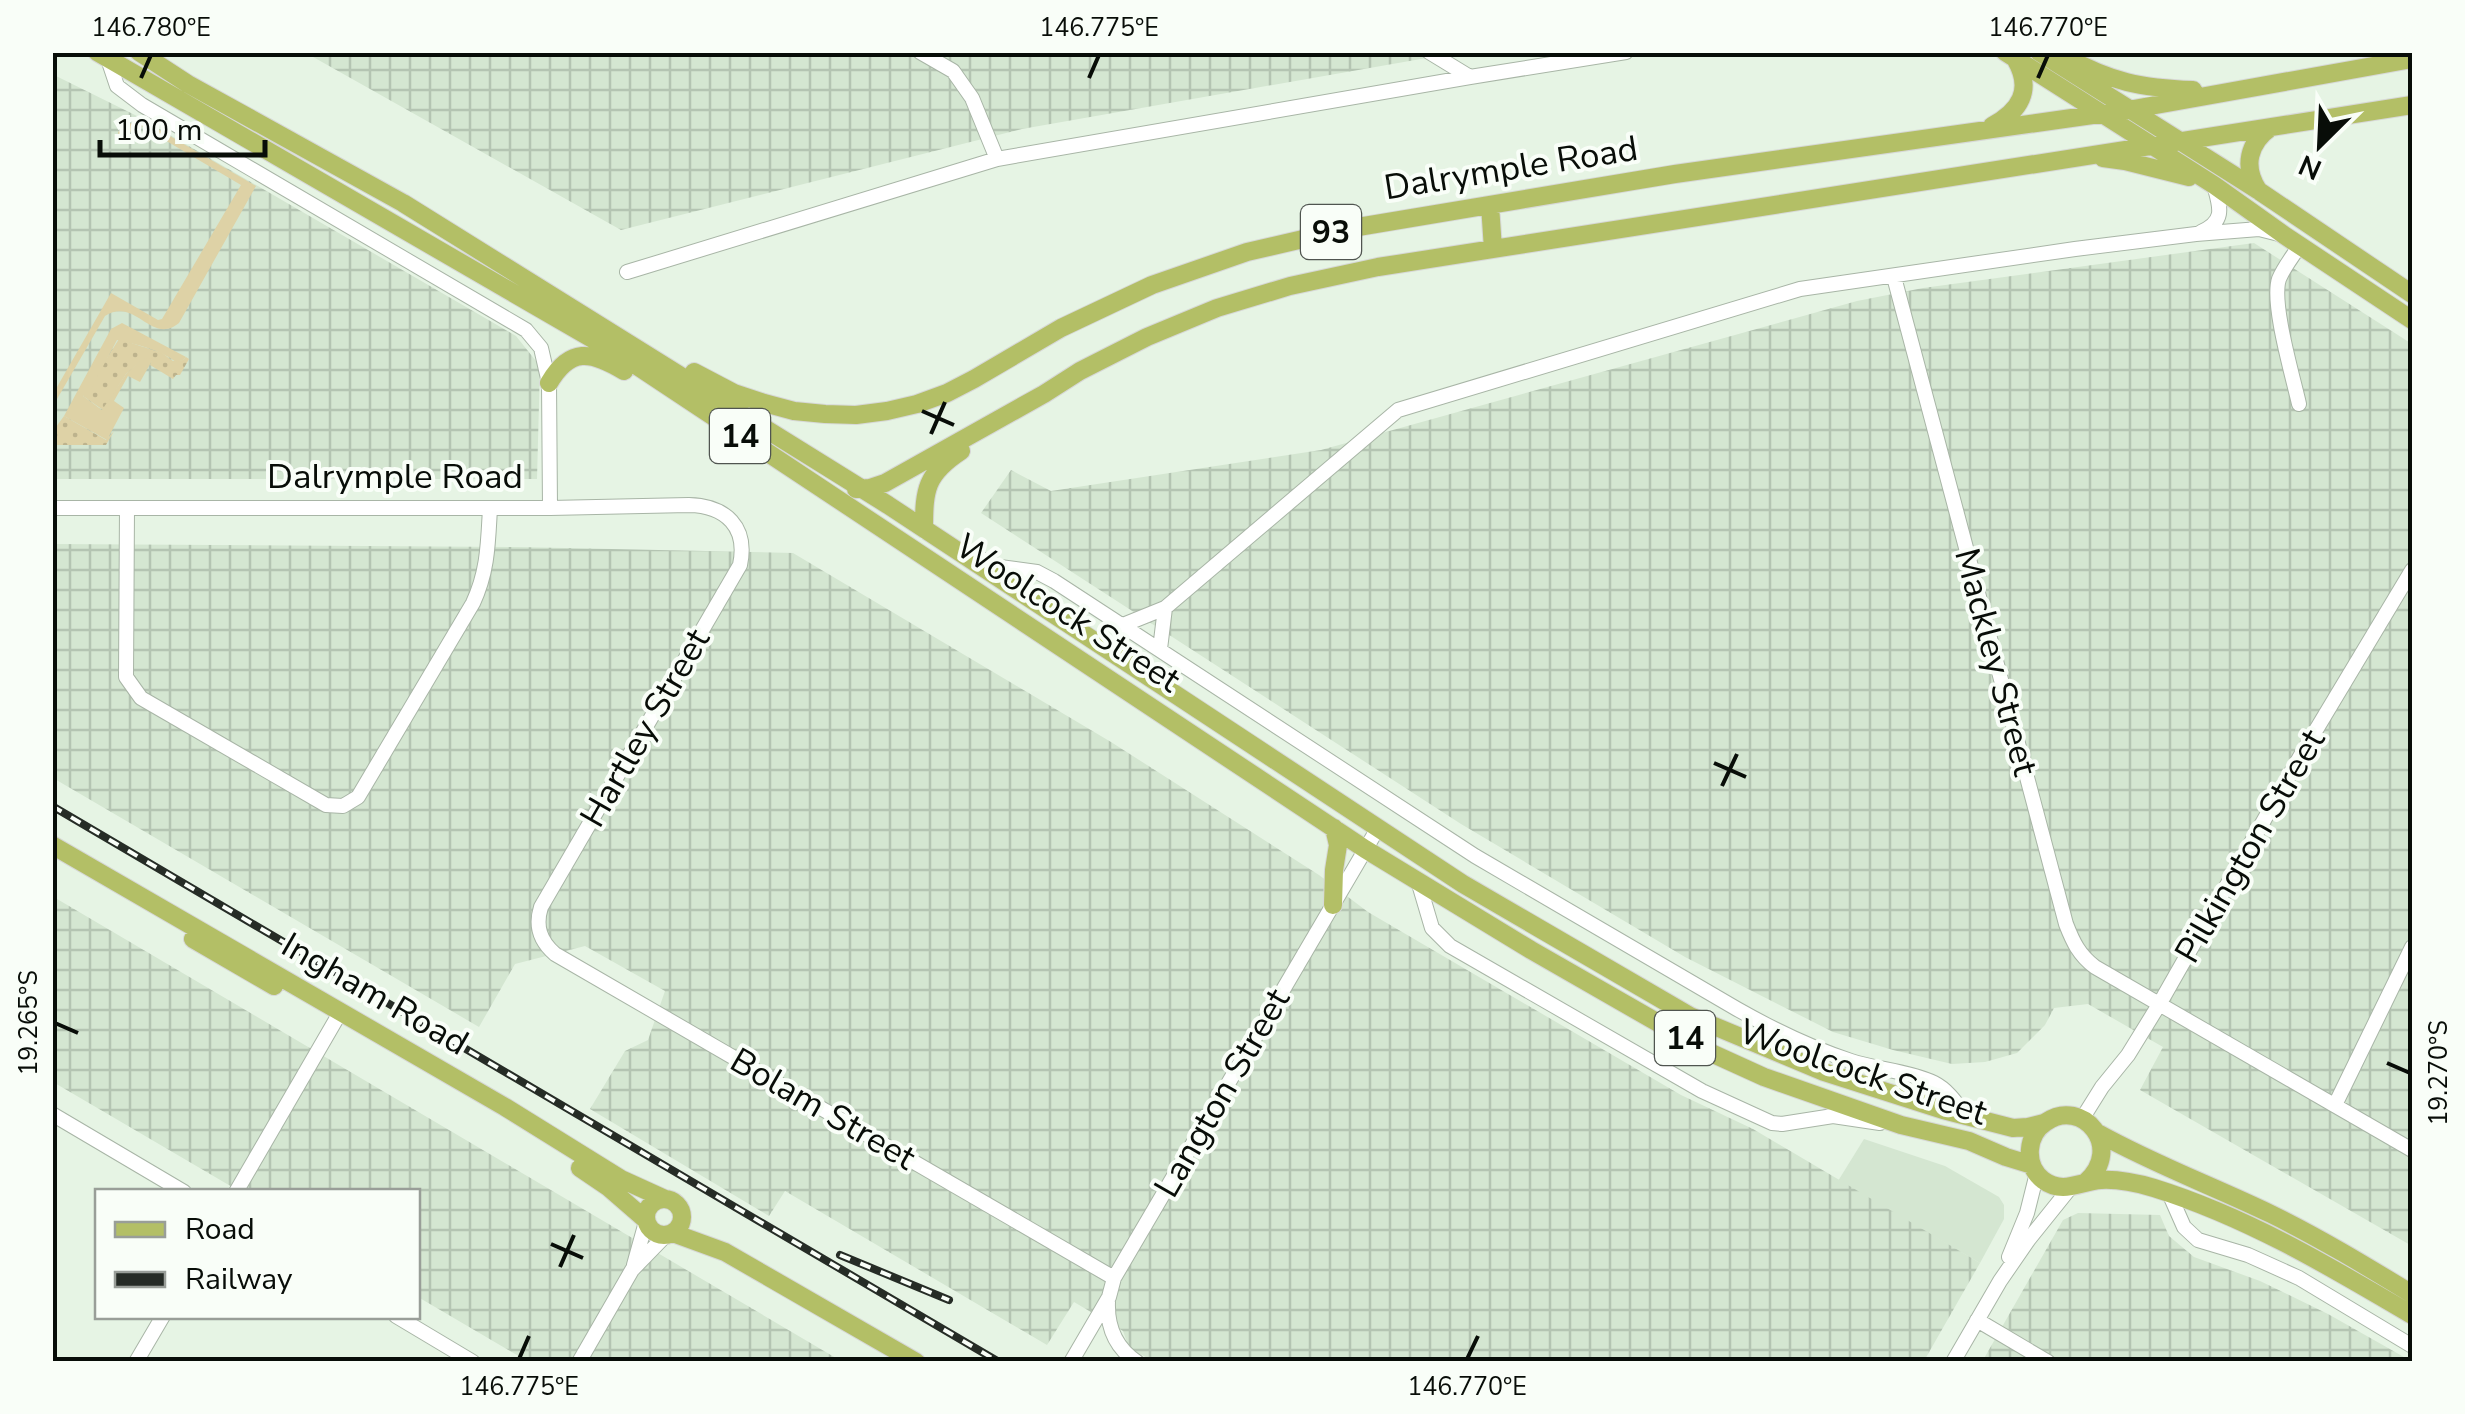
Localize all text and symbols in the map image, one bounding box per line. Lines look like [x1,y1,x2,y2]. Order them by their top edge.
text: 146.780°E [91,11,211,45]
text: 146.775°E [1039,11,1159,45]
text: 146.770°E [1988,11,2108,45]
scale bar [100,95,265,157]
north arrow [2270,95,2370,195]
text: 100 m [115,110,202,151]
street label: Dalrymple Road [1381,125,1641,211]
text: N [2293,145,2328,189]
road number: 93 [1301,205,1361,259]
road number: 14 [710,409,770,463]
street label: Dalrymple Road [267,453,523,500]
street label: Woolcock Street [947,523,1190,704]
street label: Mackley Street [1943,543,2049,781]
street label: Hartley Street [569,619,721,836]
street label: Pilkington Street [2164,720,2336,971]
street label: Ingham Road [273,922,477,1066]
text: 19.265°S [12,970,46,1076]
street label: Langton Street [1143,979,1301,1206]
street label: Woolcock Street [1733,1008,1994,1137]
road number: 14 [1655,1011,1715,1065]
text: 19.270°S [2422,1020,2456,1126]
street label: Bolam Street [722,1037,925,1181]
legend [95,1189,420,1319]
text: Road [185,1209,255,1250]
text: Railway [185,1259,293,1300]
text: 146.775°E [459,1370,579,1404]
text: 146.770°E [1407,1370,1527,1404]

